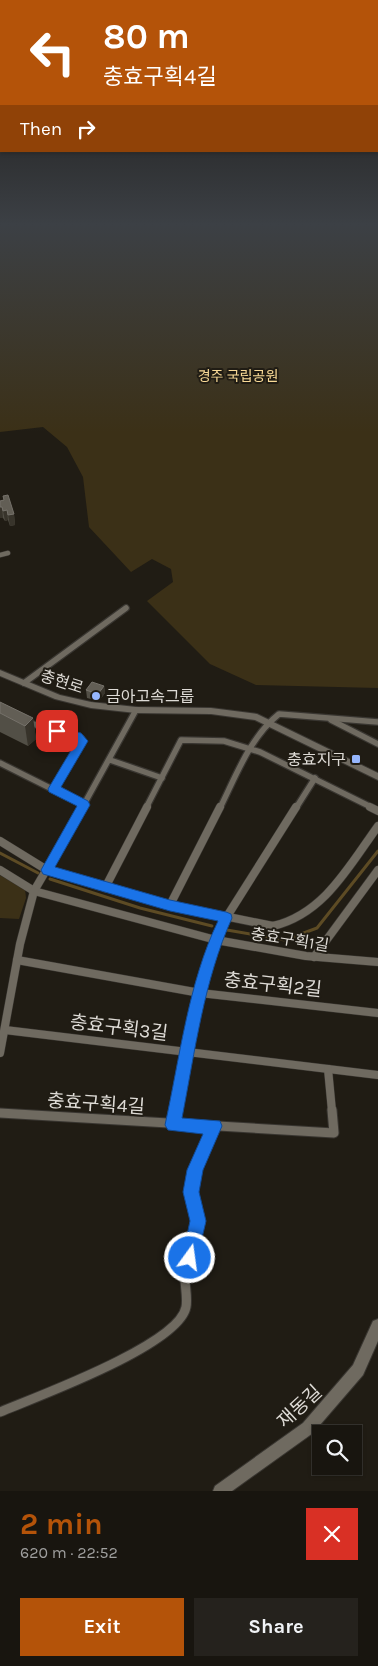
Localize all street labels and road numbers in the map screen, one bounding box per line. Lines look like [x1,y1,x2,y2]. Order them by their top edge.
street label: 충현로 [38,666,86,697]
street label: 충효구획1길 [249,924,330,955]
street label: 충효구획2길 [223,969,323,1001]
street label: 충효구획3길 [69,1011,169,1045]
street label: 충효구획4길 [46,1090,146,1118]
street label: 재동길 [273,1381,326,1433]

